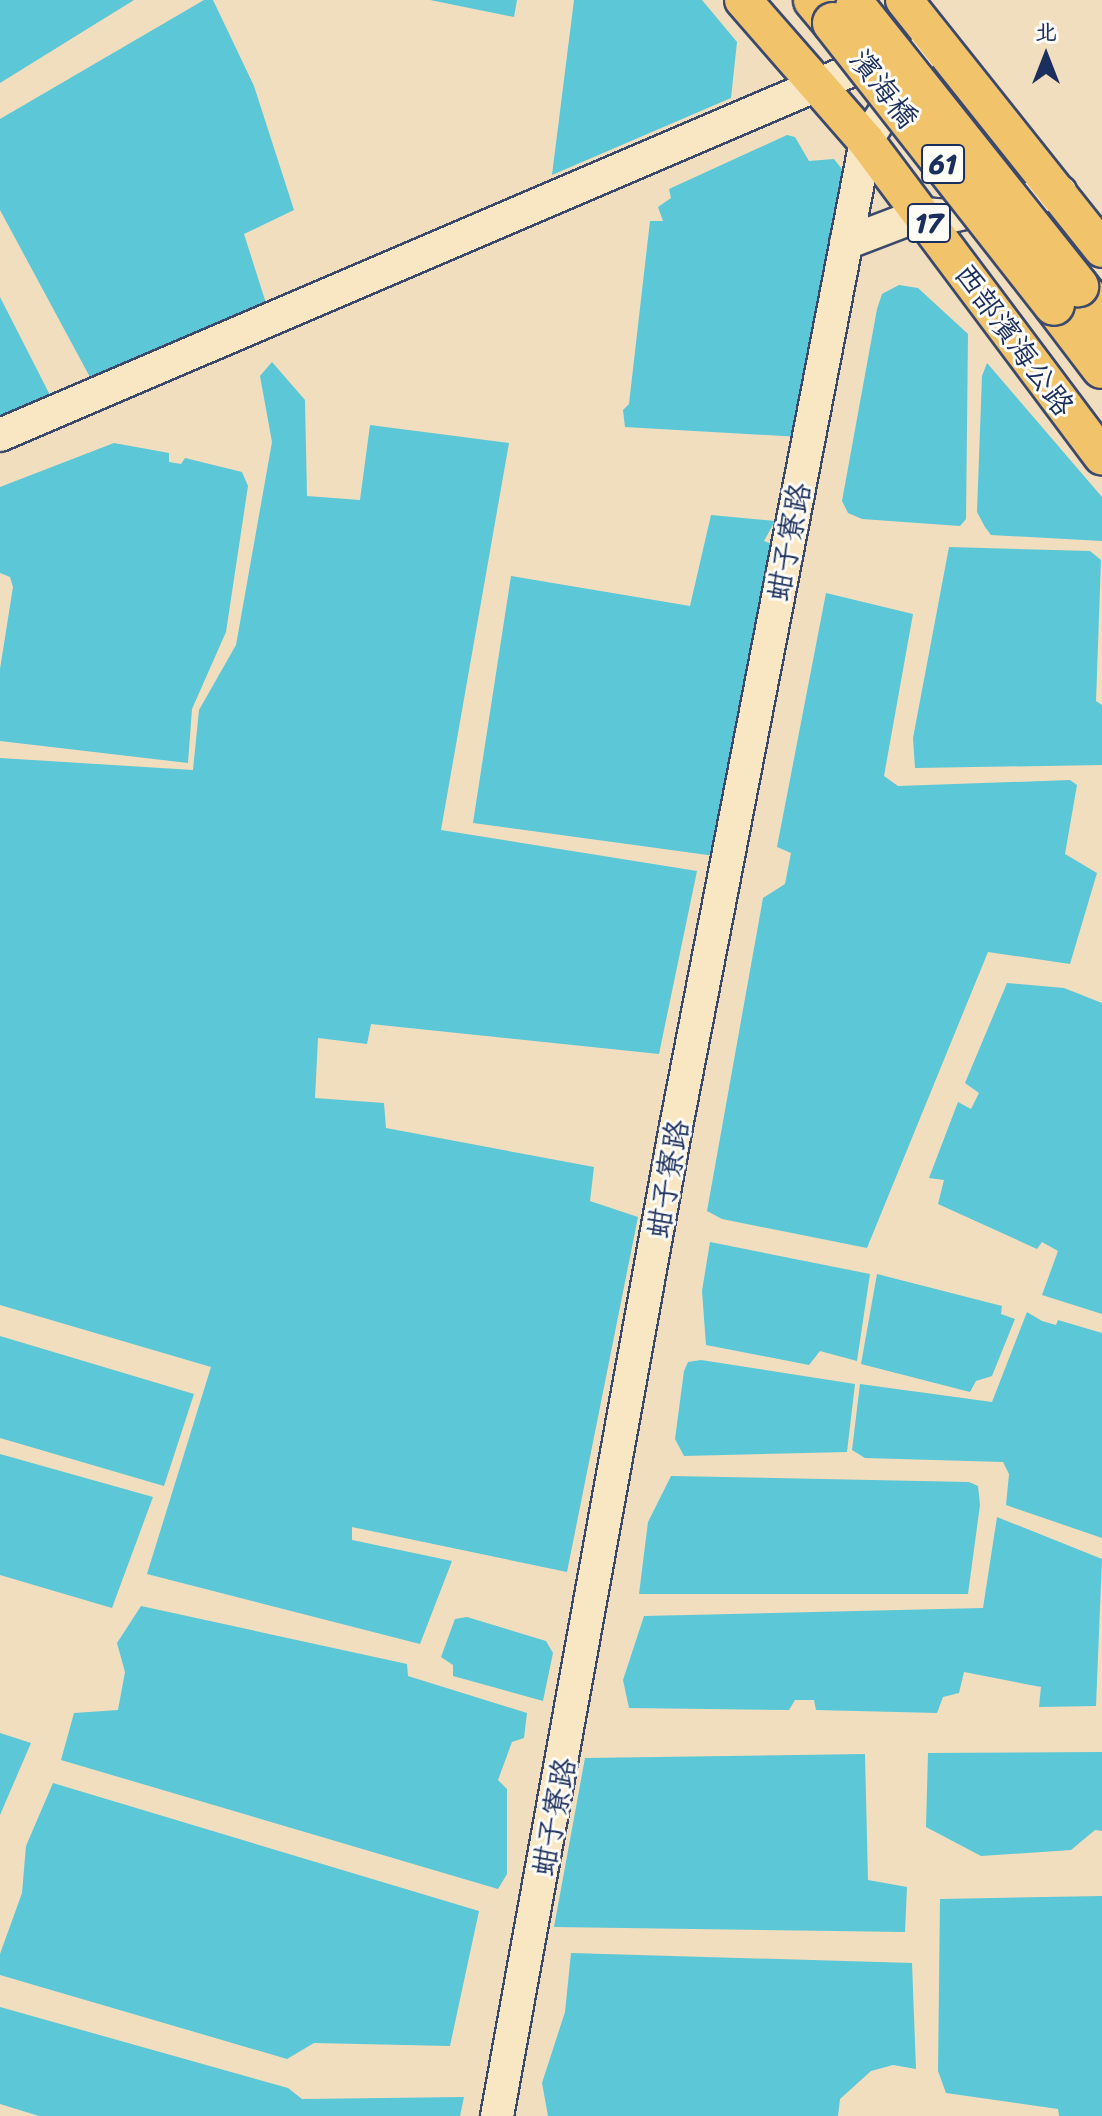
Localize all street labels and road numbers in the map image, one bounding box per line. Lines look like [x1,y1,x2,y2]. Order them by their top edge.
street label: 濱海橋 [842,42,926,136]
road number: 61 [921,140,965,188]
road number: 17 [907,199,951,247]
street label: 西部濱海公路 [947,257,1081,423]
street label: 蚶子寮路 [760,480,818,604]
street label: 蚶子寮路 [640,1117,696,1241]
street label: 蚶子寮路 [525,1755,583,1879]

